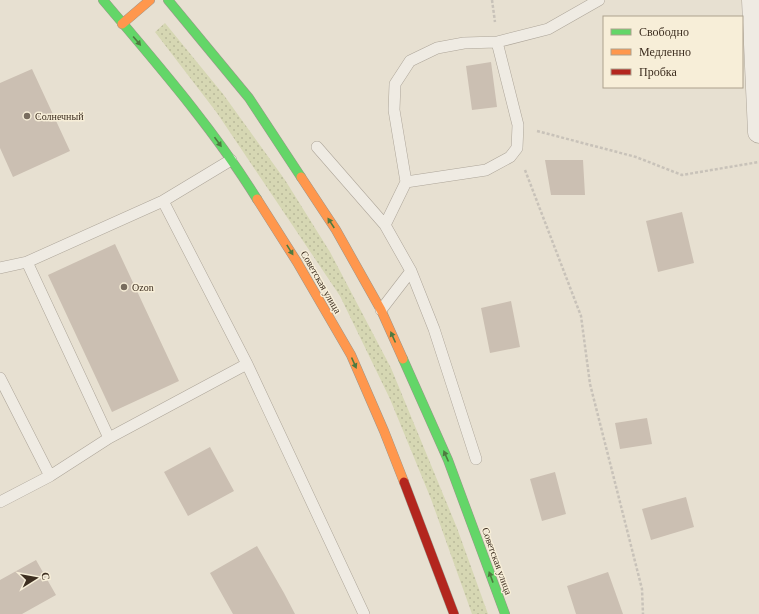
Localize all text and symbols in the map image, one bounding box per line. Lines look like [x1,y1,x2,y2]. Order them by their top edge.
legend [603,16,743,88]
text: Свободно [639,25,689,39]
one-way arrow [132,35,141,46]
text: Медленно [639,45,691,59]
text: Пробка [639,65,677,79]
marker: Солнечный [22,111,32,121]
place label: Солнечный [35,111,84,122]
one-way arrow [213,137,222,148]
one-way arrow [327,218,335,228]
one-way arrow [286,245,294,255]
street label: Советская улица [299,249,344,316]
marker: Ozon [119,282,129,292]
place label: Ozon [132,282,154,293]
one-way arrow [390,331,396,342]
one-way arrow [351,357,358,369]
one-way arrow [443,450,449,461]
street label: Советская улица [480,526,514,597]
north arrow [16,558,56,598]
text: С [39,571,52,581]
one-way arrow [488,571,494,583]

